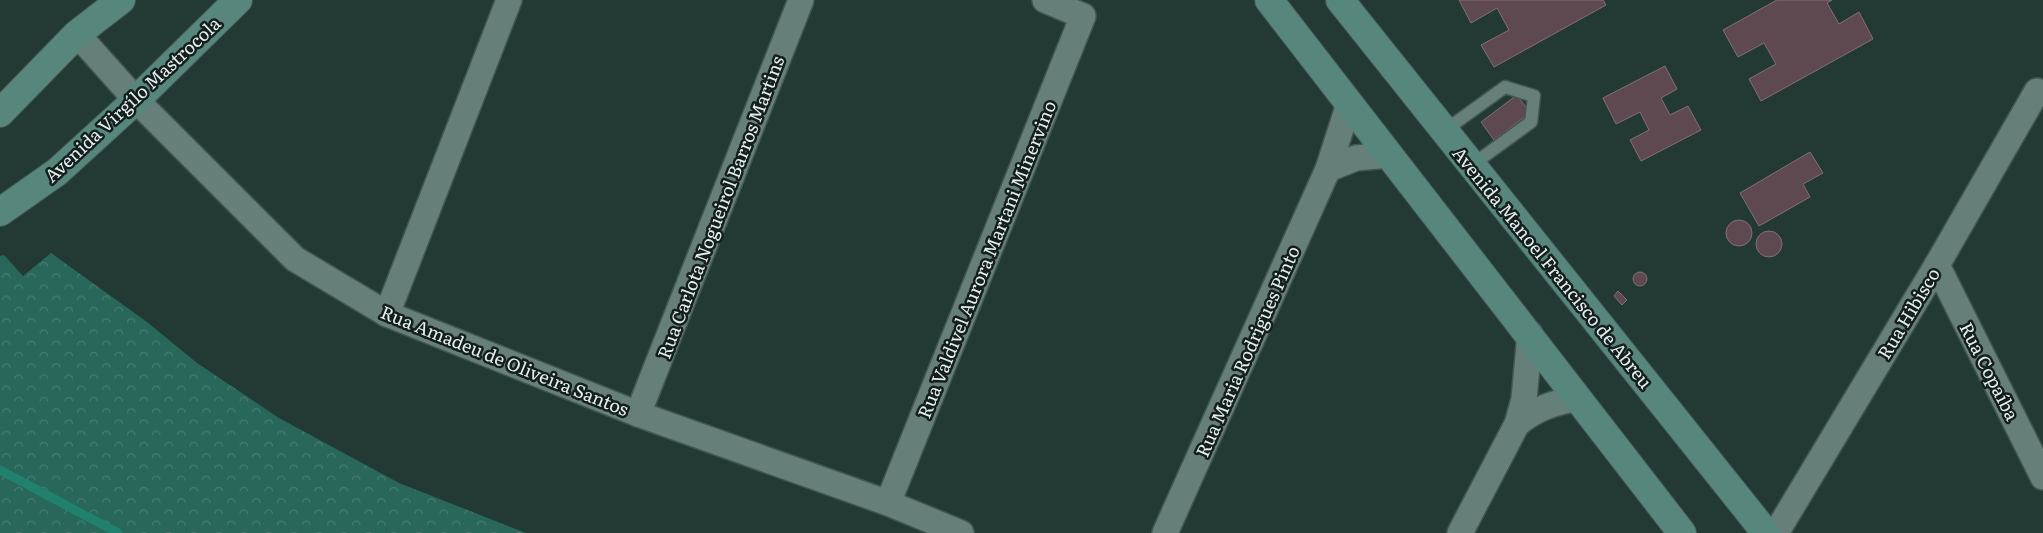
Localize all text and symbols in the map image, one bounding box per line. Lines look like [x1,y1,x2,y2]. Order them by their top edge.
street label: Avenida Virgílo Mastrocola [38,10,226,188]
street label: Rua Carlota Nogueirol Barros Martins [650,52,790,362]
street label: Rua Valdivel Aurora Martani Minervino [910,96,1062,422]
street label: Avenida Manoel Francisco de Abreu [1447,140,1659,394]
street label: Rua Maria Rodrigues Pinto [1188,241,1306,461]
street label: Rua Hibisco [1870,262,1946,364]
street label: Rua Amadeu de Oliveira Santos [377,298,633,422]
street label: Rua Copaíba [1954,317,2026,425]

